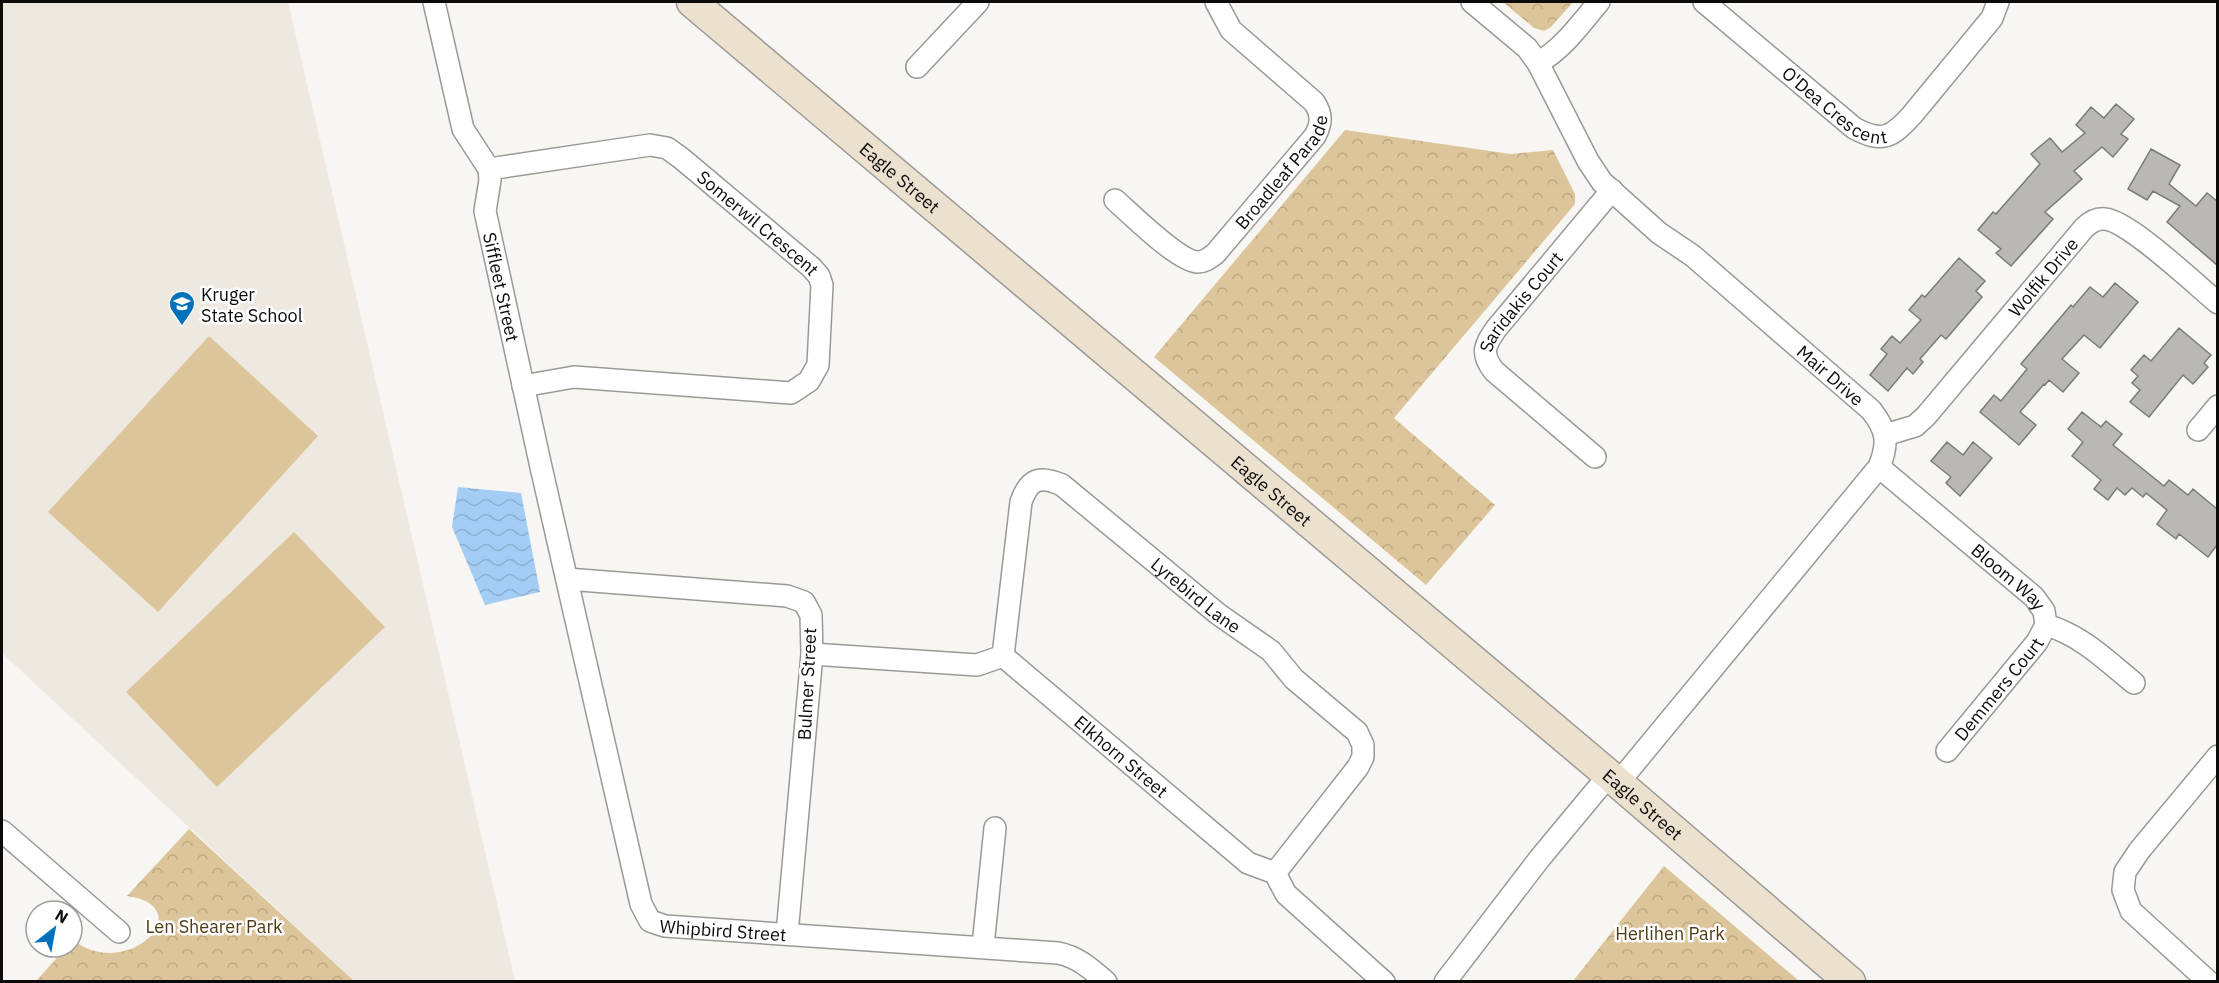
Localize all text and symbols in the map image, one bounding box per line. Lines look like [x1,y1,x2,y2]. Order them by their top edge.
street label: O'Dea Crescent [1778,61,1889,148]
street label: Broadleaf Parade [1230,115,1332,234]
street label: Eagle Street [855,137,945,218]
street label: Somerwil Crescent [693,165,824,280]
street label: Siffleet Street [478,230,525,344]
street label: Wolfik Drive [2003,232,2083,321]
street label: Saridakis Court [1474,246,1568,354]
place label: Kruger State School [201,283,303,327]
school or university icon: Kruger State School [167,289,197,327]
street label: Mair Drive [1792,340,1869,410]
street label: Eagle Street [1227,450,1316,531]
street label: Bloom Way [1967,538,2051,615]
street label: Lyrebird Lane [1147,552,1246,638]
street label: Bulmer Street [793,627,821,741]
street label: Demmers Court [1949,634,2049,745]
street label: Elkhorn Street [1070,710,1173,802]
street label: Eagle Street [1598,763,1688,845]
north arrow [24,899,84,959]
text: N [52,905,72,928]
street label: Whipbird Street [659,914,787,946]
park label: Len Shearer Park [145,915,283,938]
park label: Herlihen Park [1615,922,1725,945]

